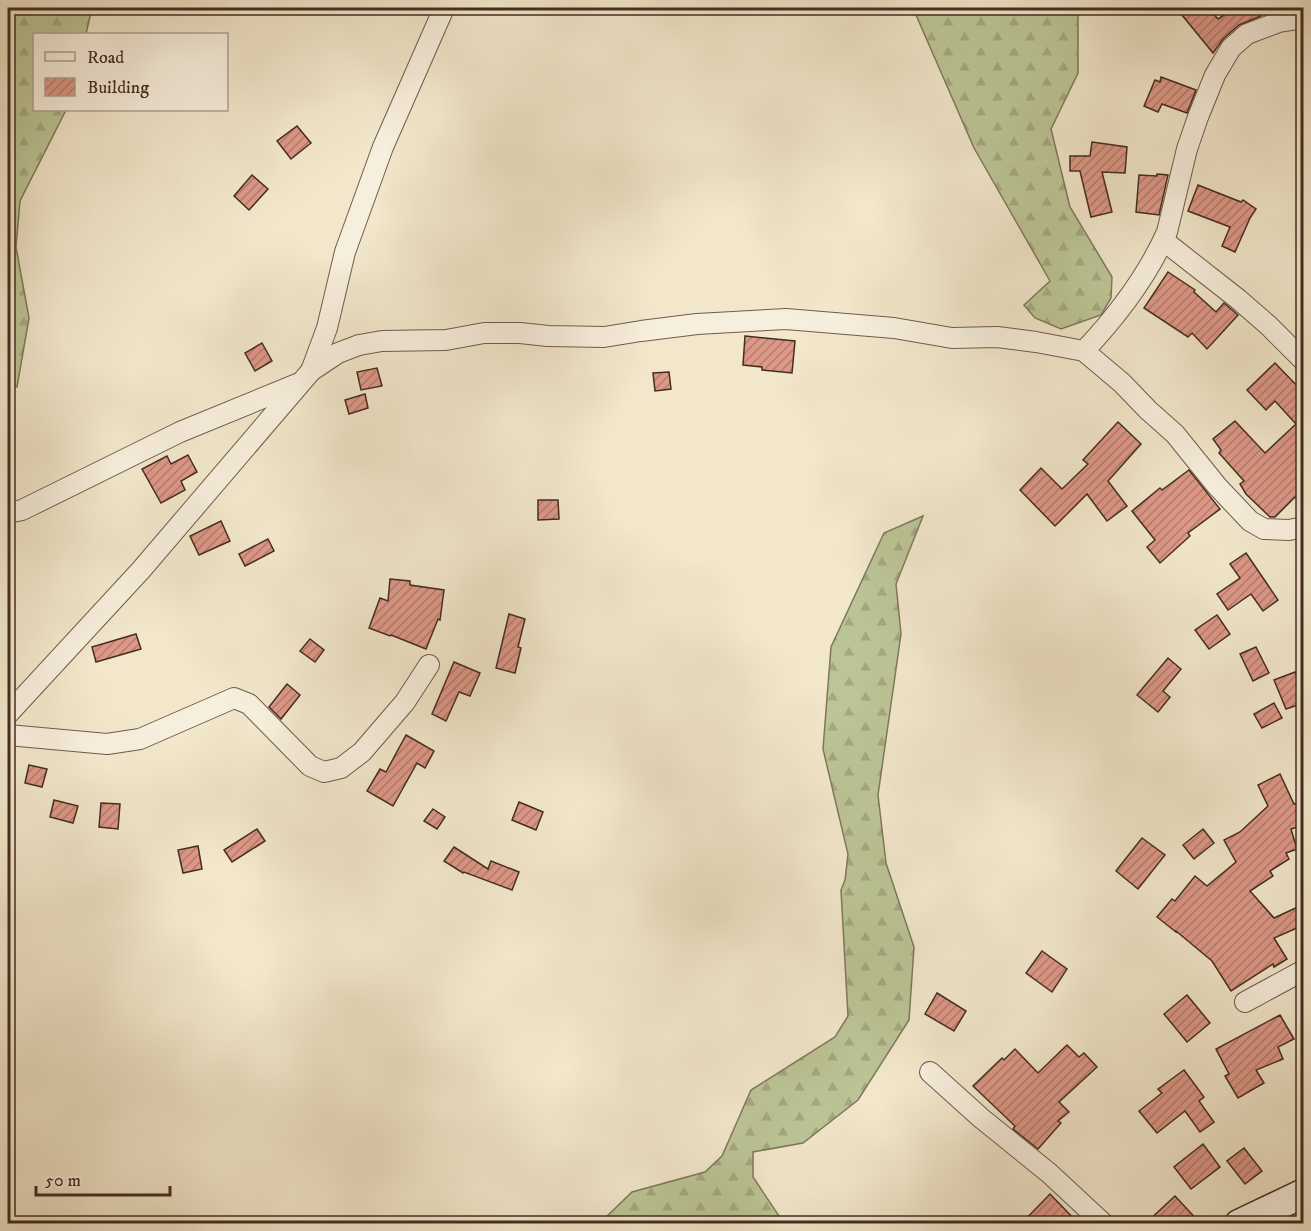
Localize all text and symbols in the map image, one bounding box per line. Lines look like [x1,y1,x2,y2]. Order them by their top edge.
legend [33,33,228,111]
text: Road [87,47,124,69]
text: Building [87,77,149,99]
scale bar [36,1159,170,1197]
text: 50 m [45,1170,81,1192]

